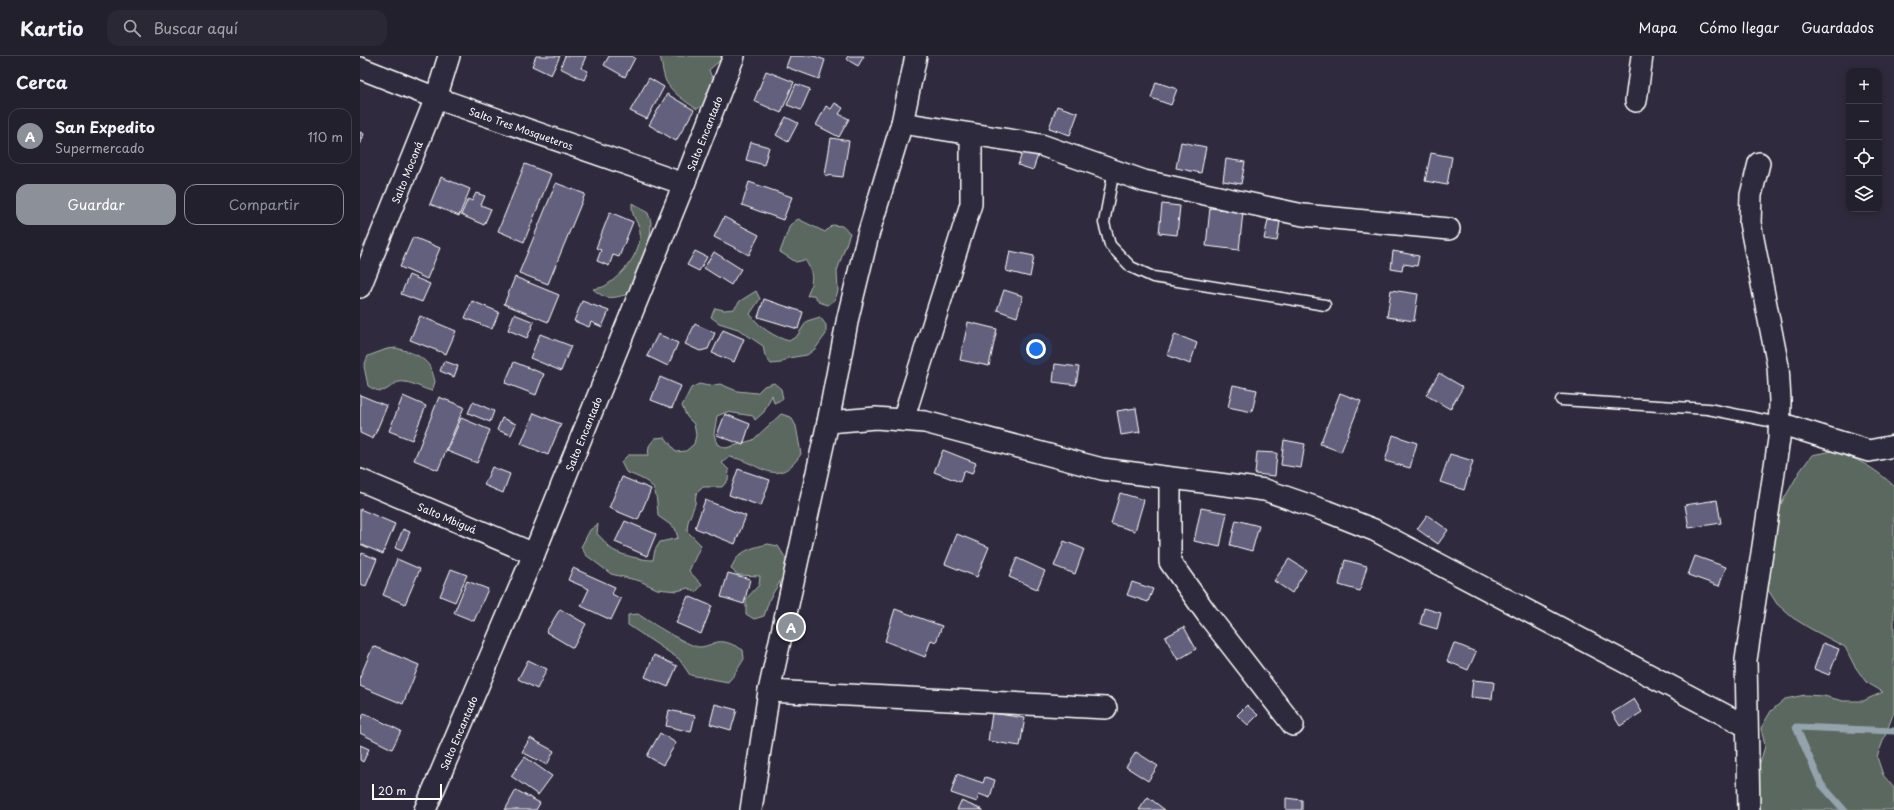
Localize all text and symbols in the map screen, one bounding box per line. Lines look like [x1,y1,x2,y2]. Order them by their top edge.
search box [107,10,387,46]
text: Kartio [20,14,83,42]
text: Buscar aquí [153,16,238,39]
icon: search [121,17,143,39]
text: Mapa [1639,17,1677,38]
text: Cómo llegar [1699,17,1779,38]
text: Guardados [1801,17,1874,38]
map controls [1846,68,1882,212]
button: + [1846,68,1882,104]
text: Cerca [16,69,67,95]
street label: Salto Encantado [682,93,725,173]
street label: Salto Tres Mosqueteros [467,103,576,153]
button: − [1846,104,1882,140]
text: San Expedito [55,115,155,138]
text: A [25,127,35,146]
text: 110 m [308,127,343,146]
text: Supermercado [55,138,145,157]
street label: Salto Moconá [387,138,426,205]
button: locate [1846,140,1882,176]
button: layers [1846,176,1882,212]
button: Guardar [16,184,176,225]
button: Compartir [184,184,344,225]
your location [1026,339,1046,359]
street label: Salto Encantado [561,394,605,473]
street label: Salto Mbiguá [416,498,480,537]
pin: A [778,612,804,642]
street label: Salto Encantado [435,693,480,772]
scale bar [372,782,442,801]
text: 20 m [378,782,406,799]

